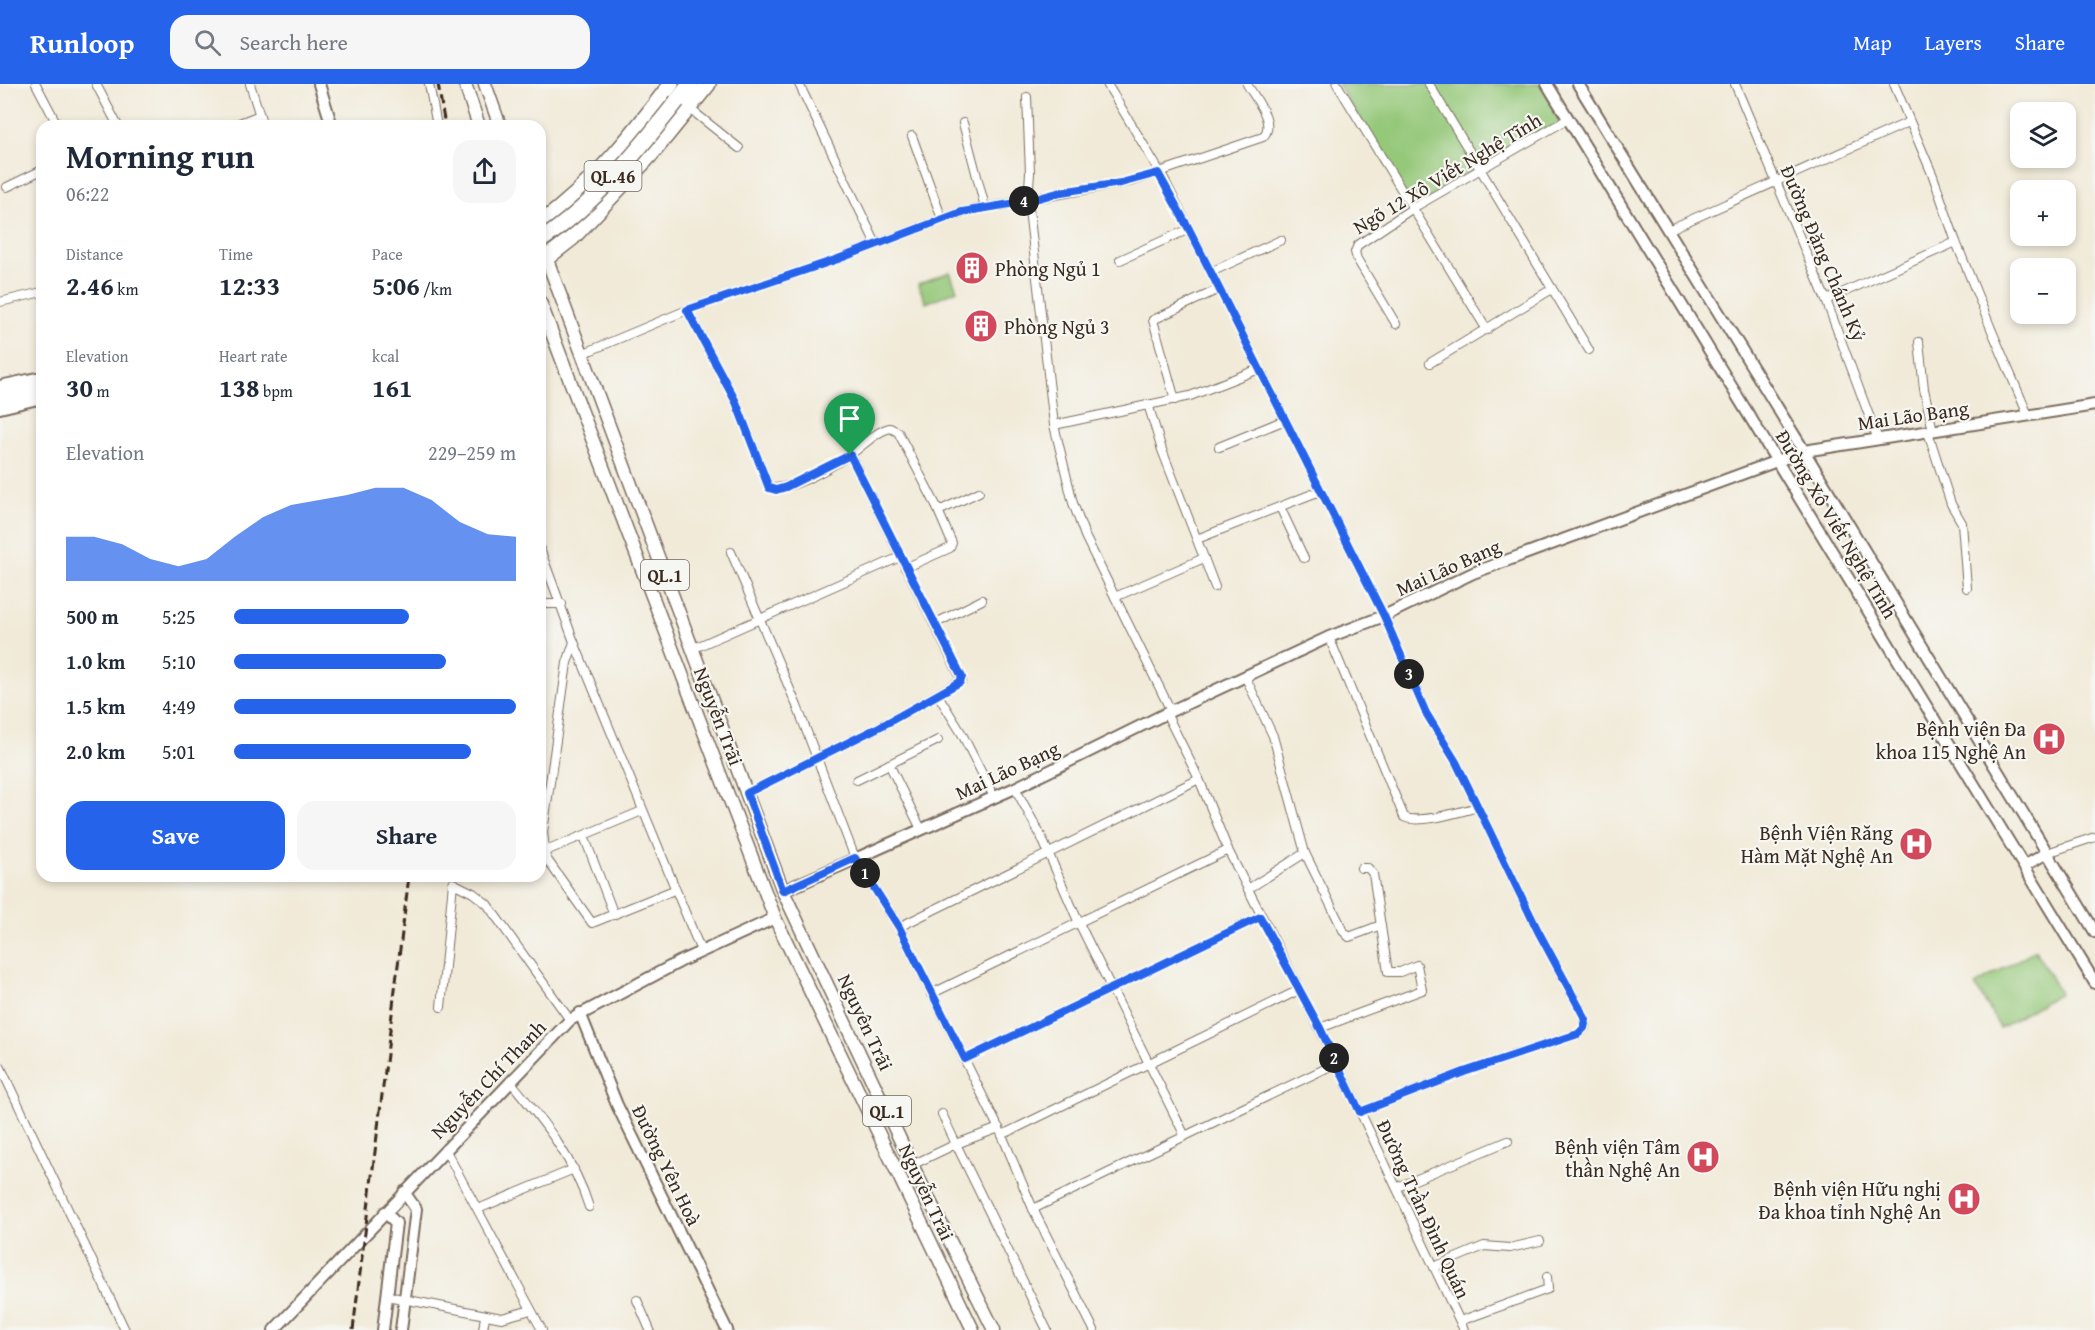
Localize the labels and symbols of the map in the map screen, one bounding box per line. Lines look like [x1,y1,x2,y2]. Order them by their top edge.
street label: Ngõ 12 Xô Viết Nghệ Tĩnh [1347,105,1547,241]
street label: Đường Đặng Chánh Kỷ [1774,160,1874,346]
road number: QL.46 [584,161,642,191]
pin: 4 [1009,186,1039,216]
building icon: Phòng Ngủ 1 [954,250,990,286]
place label: Phòng Ngủ 1 [995,254,1101,283]
building icon: Phòng Ngủ 3 [963,308,999,344]
place label: Phòng Ngủ 3 [1004,312,1110,341]
pin [824,393,875,455]
street label: Mai Lão Bạng [1856,393,1970,437]
street label: Đường Xô Viết Nghệ Tĩnh [1769,424,1905,624]
street label: Mai Lão Bạng [1391,531,1505,603]
road number: QL.1 [641,560,689,590]
pin: 3 [1394,659,1424,689]
street label: Nguyễn Trãi [687,663,751,770]
place label: Bệnh viện Đa khoa 115 Nghệ An [1876,714,2027,766]
hospital icon: Bệnh viện Đa khoa 115 Nghệ An [2031,721,2067,757]
street label: Mai Lão Bạng [950,733,1064,807]
place label: Bệnh Viện Răng Hàm Mặt Nghệ An [1741,818,1893,870]
hospital icon: Bệnh Viện Răng Hàm Mặt Nghệ An [1898,826,1934,862]
pin: 1 [850,858,880,888]
street label: Nguyên Trãi [831,969,901,1075]
street label: Nguyễn Chí Thanh [424,1013,552,1145]
pin: 2 [1319,1043,1349,1073]
road number: QL.1 [863,1096,911,1126]
street label: Đường Yên Hoà [625,1100,709,1231]
street label: Đường Trần Đình Quán [1370,1115,1478,1303]
place label: Bệnh viện Tâm thần Nghệ An [1555,1132,1681,1184]
street label: Nguyễn Trãi [892,1139,962,1245]
hospital icon: Bệnh viện Tâm thần Nghệ An [1685,1139,1721,1175]
place label: Bệnh viện Hữu nghị Đa khoa tỉnh Nghệ An [1759,1174,1941,1226]
hospital icon: Bệnh viện Hữu nghị Đa khoa tỉnh Nghệ An [1946,1181,1982,1217]

